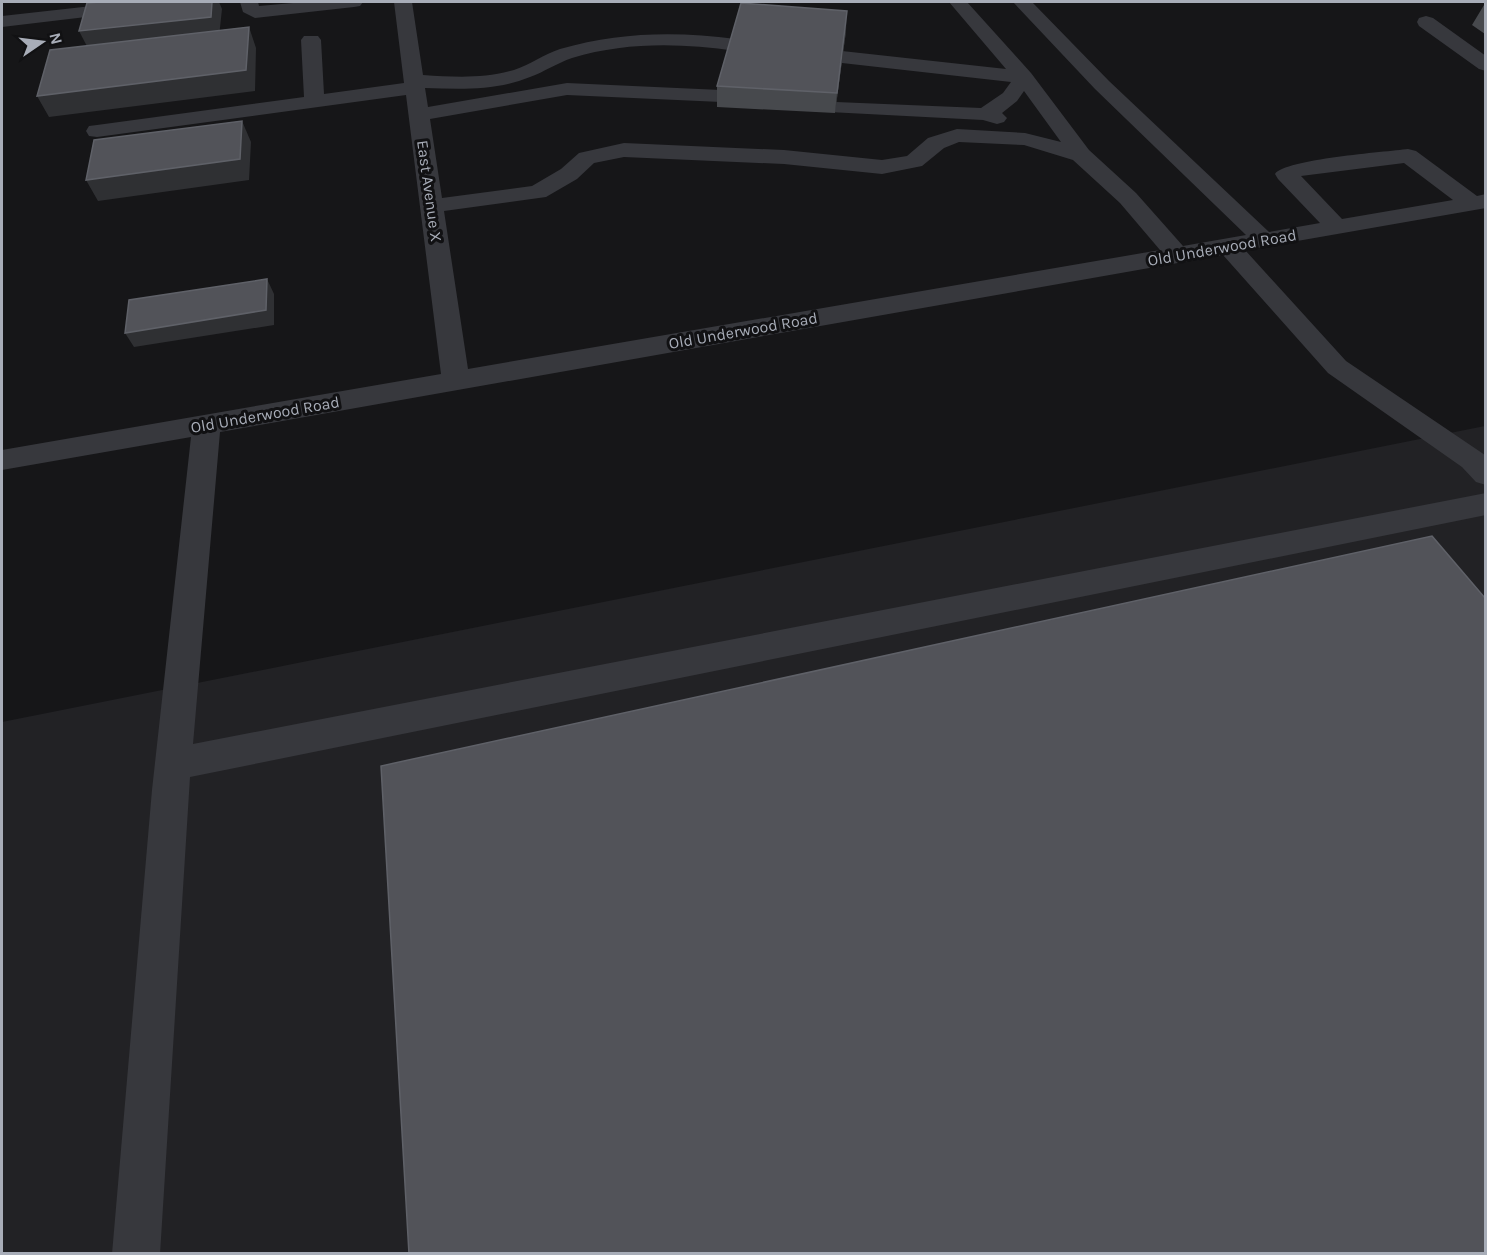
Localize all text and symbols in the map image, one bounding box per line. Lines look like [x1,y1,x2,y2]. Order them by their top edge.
north arrow [12,12,72,72]
text: N [45,31,67,46]
street label: East Avenue X [413,139,446,243]
street label: Old Underwood Road [1146,225,1298,270]
street label: Old Underwood Road [667,308,819,353]
street label: Old Underwood Road [189,392,341,437]

